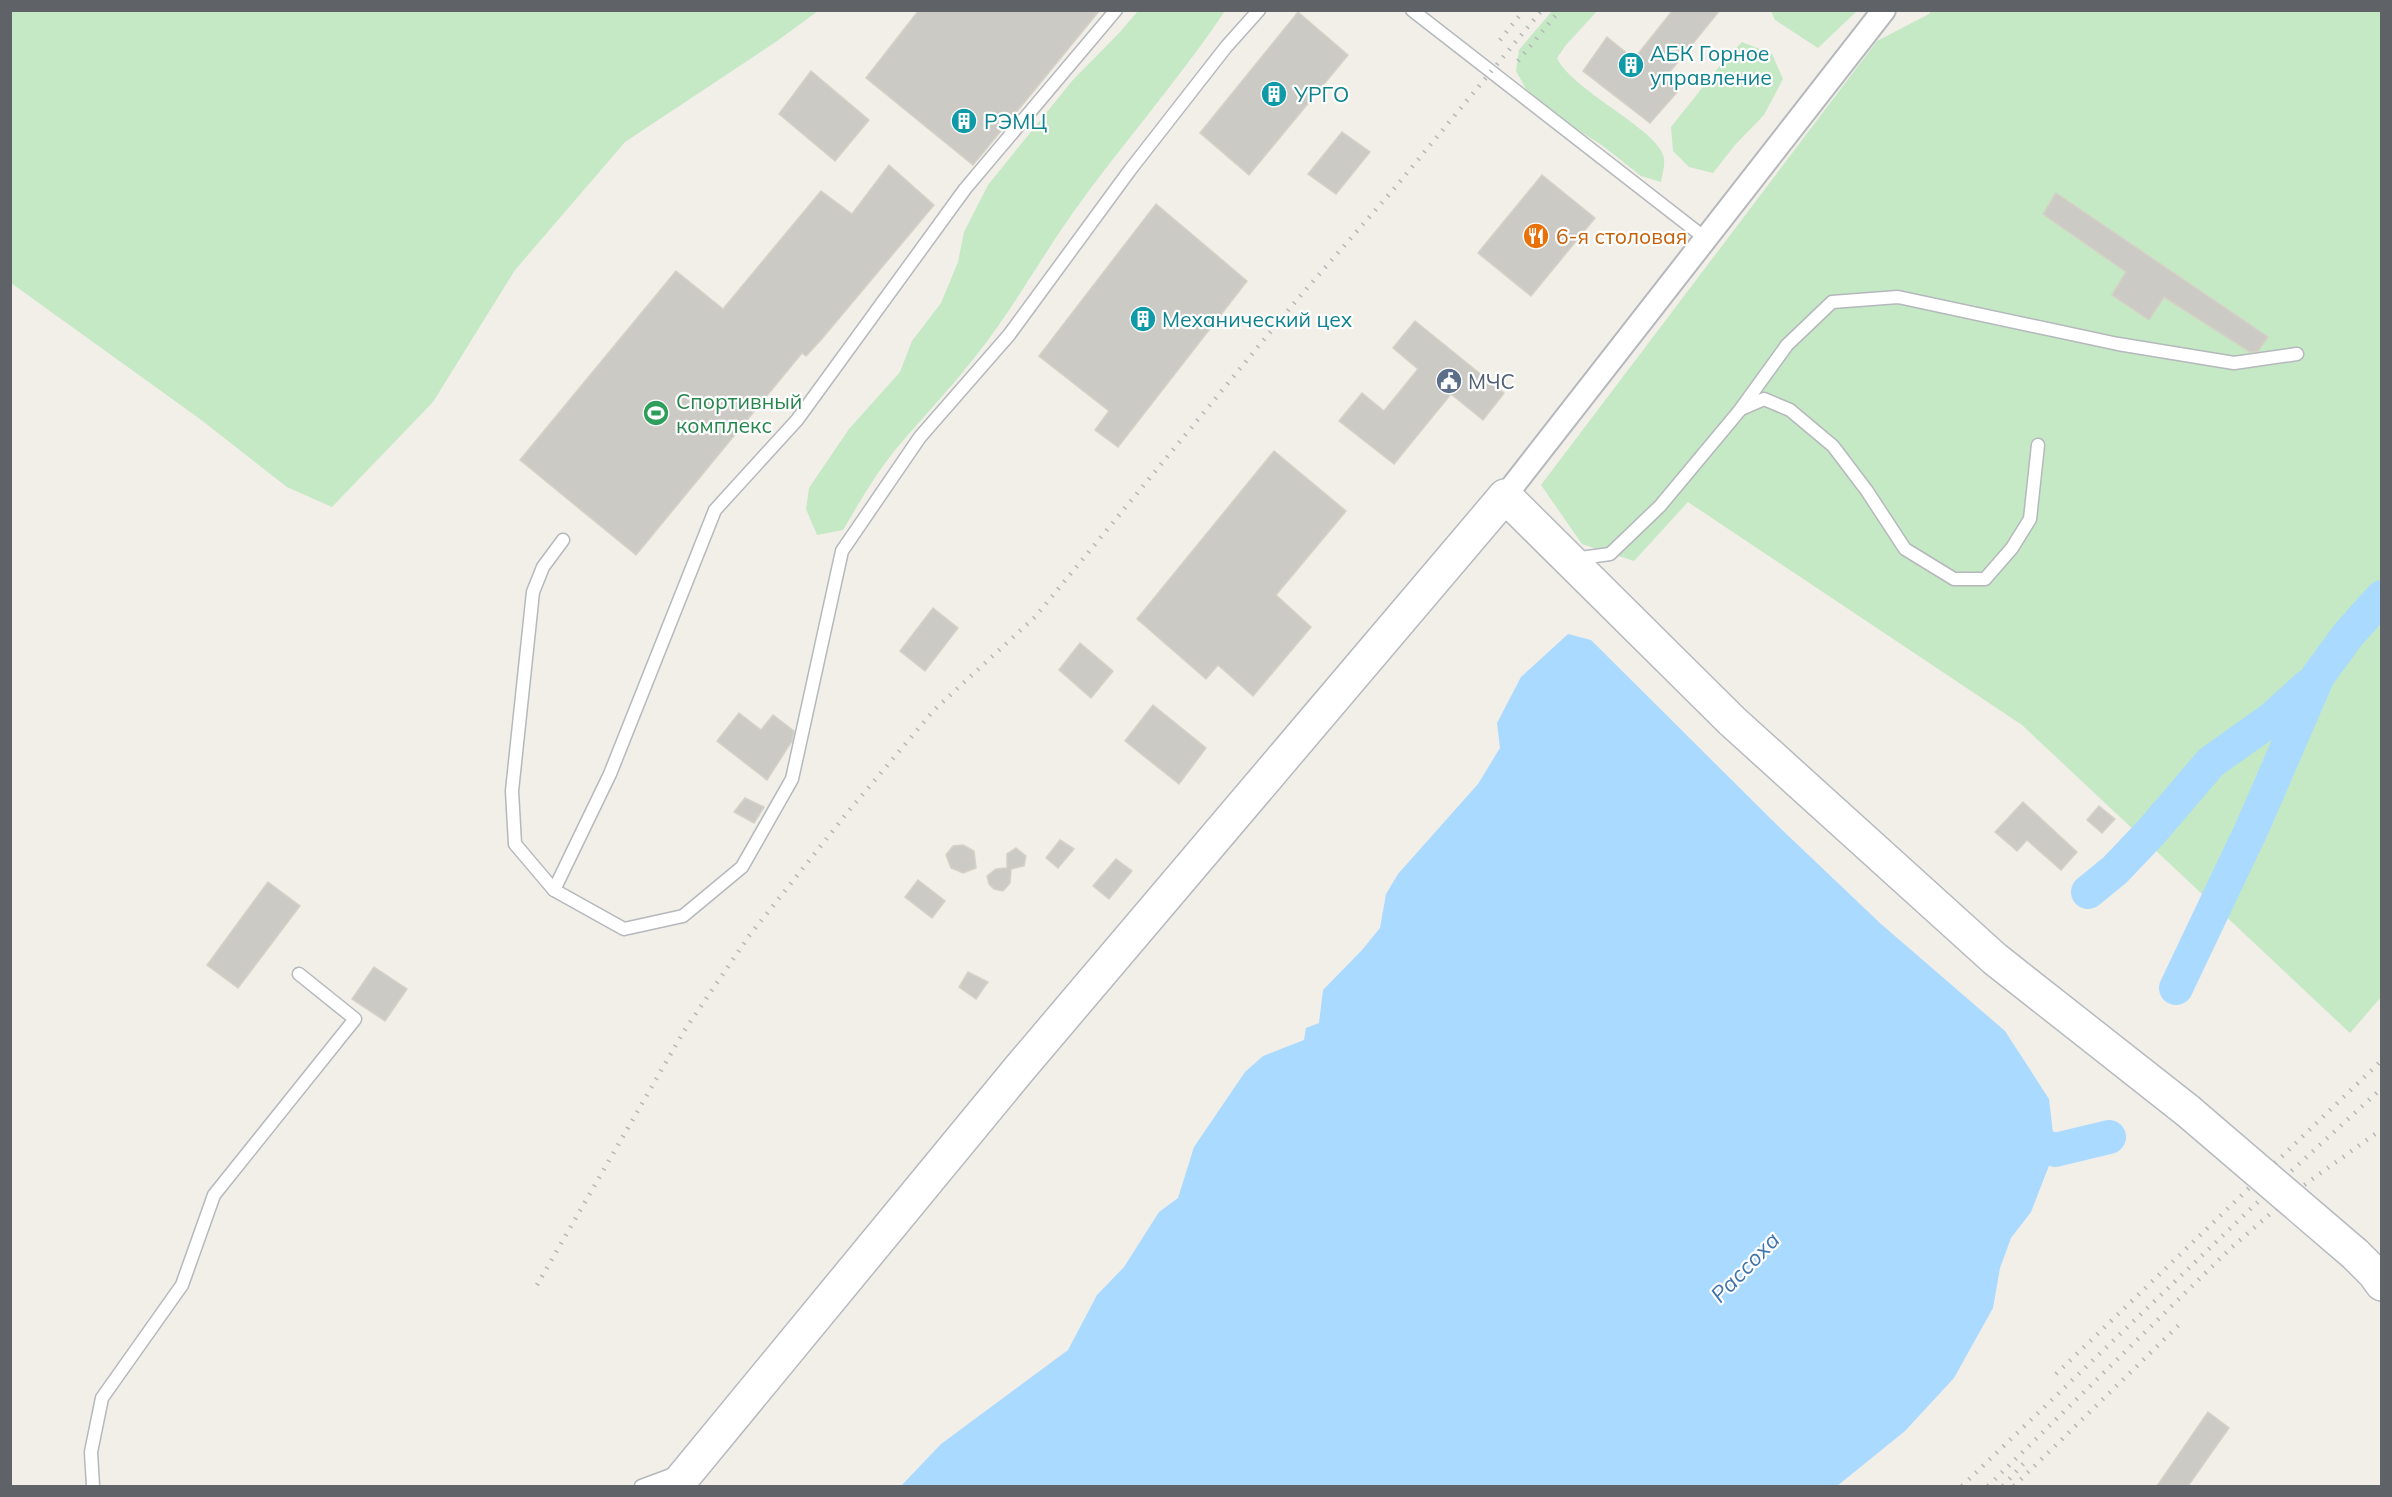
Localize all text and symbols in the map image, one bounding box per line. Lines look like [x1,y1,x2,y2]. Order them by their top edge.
place label: АБК Горное управление [1650,40,1772,90]
building icon: АБК Горное управление [1616,50,1646,80]
building icon: УРГО [1259,79,1289,109]
place label: УРГО [1293,81,1349,107]
building icon: РЭМЦ [949,106,979,136]
place label: РЭМЦ [984,108,1047,134]
restaurant icon: 6-я столовая [1521,221,1551,251]
place label: 6-я столовая [1556,223,1687,249]
building icon: Механический цех [1128,304,1158,334]
place label: Механический цех [1162,306,1353,332]
public building icon: МЧС [1434,366,1464,396]
place label: МЧС [1468,368,1515,394]
place label: Спортивный комплекс [676,388,802,438]
sports icon: Спортивный комплекс [641,398,671,428]
water label: Рассоха [1705,1226,1785,1308]

